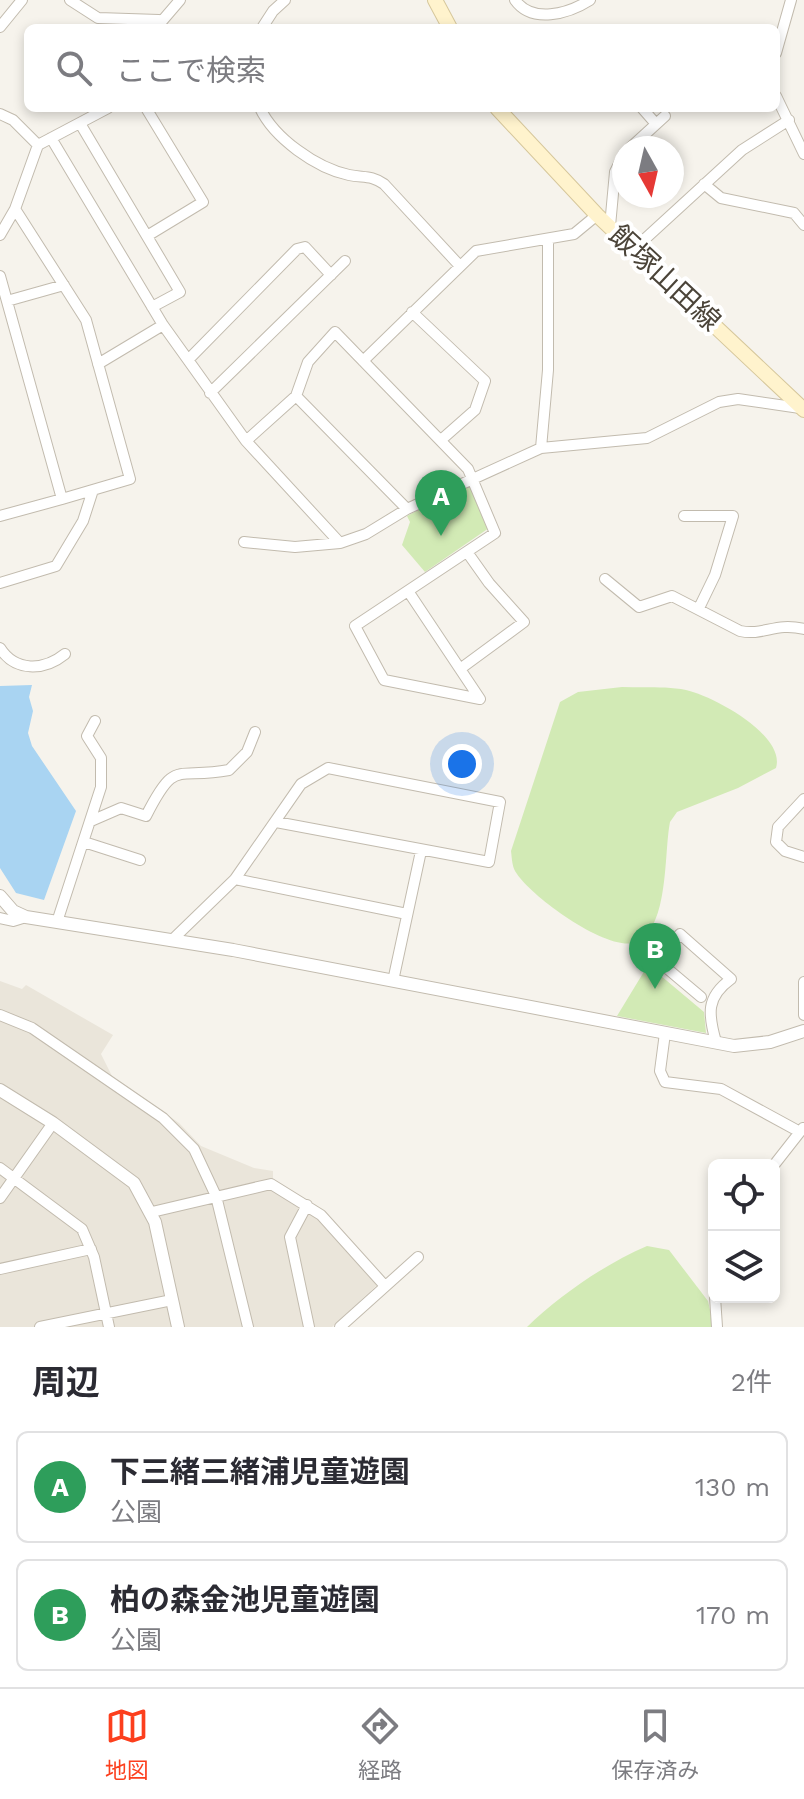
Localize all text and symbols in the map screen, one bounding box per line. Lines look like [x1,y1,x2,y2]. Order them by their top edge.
search box [24,24,780,112]
icon: search [52,46,96,90]
text: ここで検索 [116,53,266,88]
north arrow [612,136,684,208]
street label: 飯塚山田線 [603,218,727,338]
pin: A [415,470,467,536]
your location [442,744,482,784]
pin: B [629,923,681,989]
map controls [708,1159,780,1303]
button: locate [708,1159,780,1231]
button: layers [708,1231,780,1303]
text: 周辺 [32,1362,100,1402]
text: 2件 [731,1367,772,1397]
text: 下三緒三緒浦児童遊園 [110,1454,410,1489]
text: A [51,1472,69,1502]
text: 130 m [695,1472,770,1502]
text: 公園 [110,1497,162,1527]
text: 柏の森金池児童遊園 [110,1582,380,1617]
text: B [51,1600,69,1630]
text: 170 m [696,1600,770,1630]
text: 公園 [110,1625,162,1655]
tab: 地図 [105,1704,149,1784]
tab: 経路 [358,1704,402,1784]
tab: 保存済み [611,1704,699,1784]

